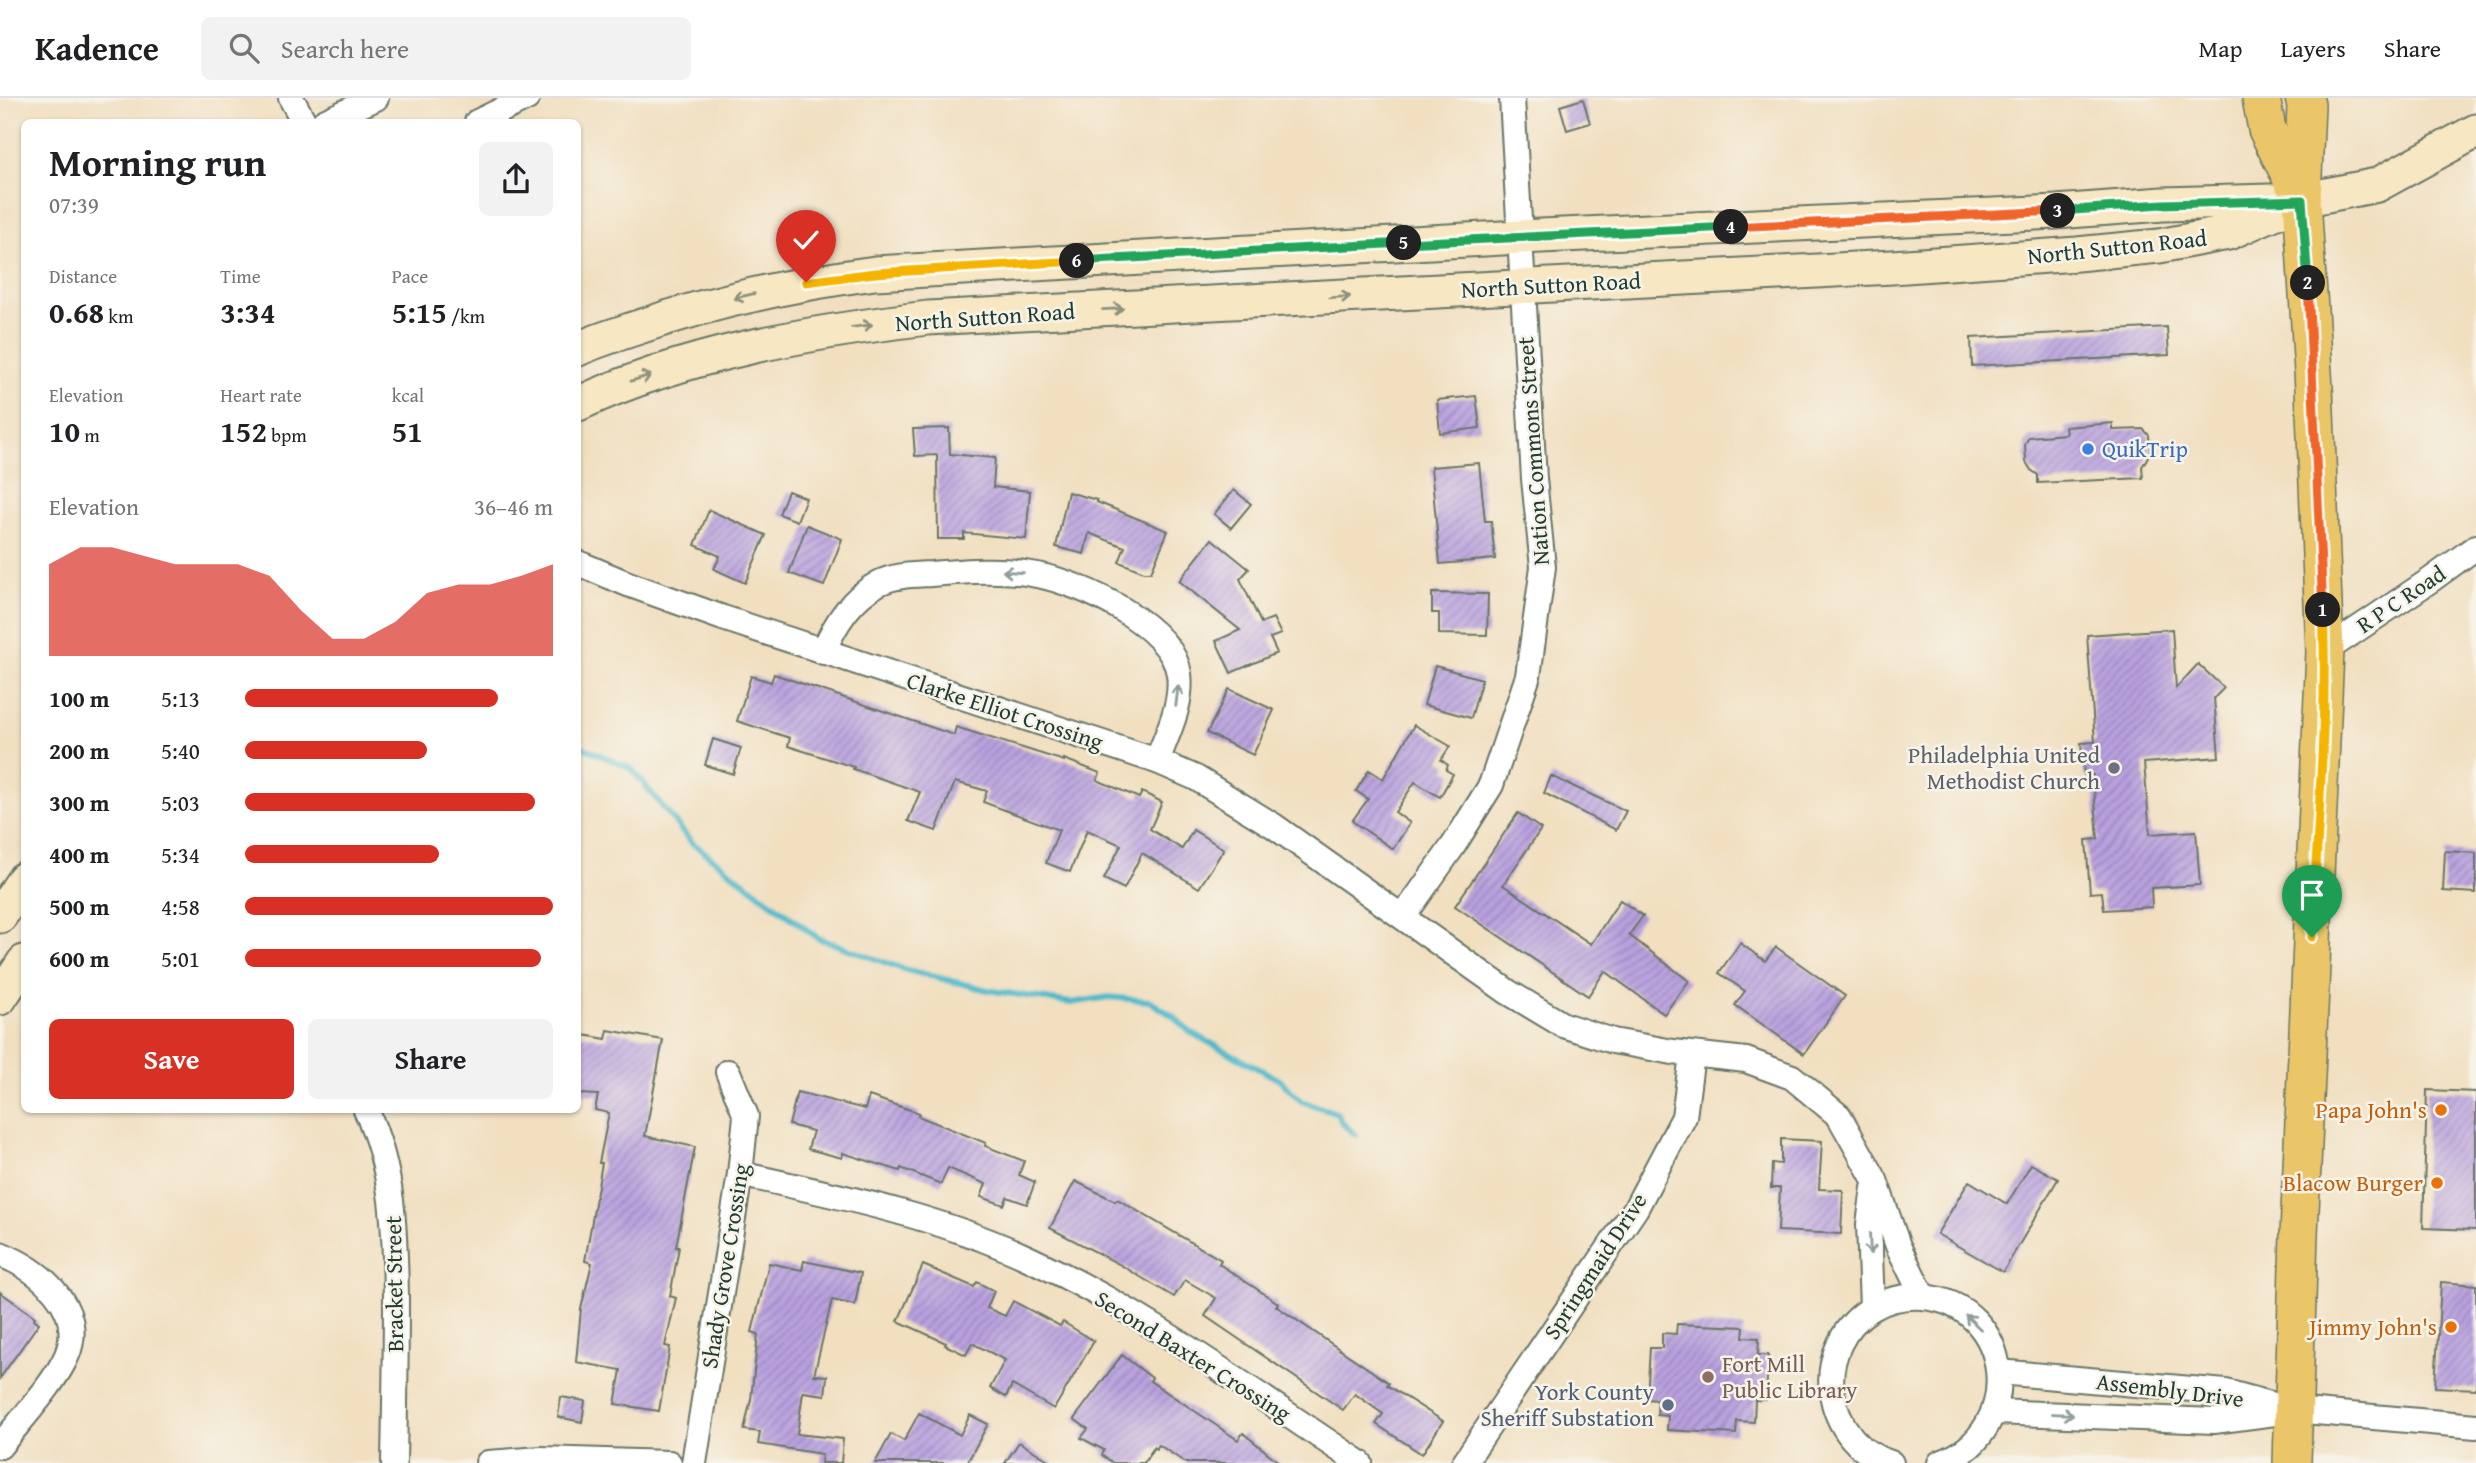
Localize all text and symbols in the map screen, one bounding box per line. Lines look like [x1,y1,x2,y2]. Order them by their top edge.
search box [201,17,691,80]
text: Kadence [35,24,159,72]
icon: search [225,29,263,67]
text: Search here [281,29,409,68]
text: Map [2199,31,2242,66]
text: Layers [2280,31,2346,66]
text: Share [2384,31,2441,66]
text: Morning run [49,134,266,190]
button: share [479,142,553,216]
text: 07:39 [49,188,99,221]
pin: 3 [2040,194,2076,228]
text: 3 [2053,196,2062,224]
pin: 4 [1714,209,1748,244]
pin [776,210,836,282]
text: 4 [1726,212,1735,240]
icon: check [787,221,825,259]
street label: North Sutton Road [2026,221,2209,272]
pin: 5 [1386,226,1422,260]
text: 5 [1399,228,1408,256]
pin: 6 [1060,244,1094,278]
text: 6 [1072,246,1081,274]
text: Distance [49,262,117,290]
text: Time [220,262,261,290]
text: Pace [392,262,428,290]
street label: North Sutton Road [1460,263,1642,306]
pin: 2 [2290,266,2326,300]
text: 2 [2303,268,2312,296]
text: 0.68 [49,290,104,334]
text: 3:34 [220,290,275,334]
text: 5:15 [392,290,447,334]
one-way arrow [733,290,756,304]
one-way arrow [1328,290,1351,303]
street label: North Sutton Road [894,294,1077,339]
text: km [104,302,133,330]
text: /km [447,302,485,330]
one-way arrow [1101,302,1124,315]
one-way arrow [850,319,872,332]
street label: Nation Commons Street [1508,336,1557,566]
one-way arrow [629,371,651,384]
text: Elevation [49,381,123,409]
text: Heart rate [220,381,302,409]
text: kcal [392,381,424,409]
text: 10 [49,409,80,453]
text: 152 [220,409,267,453]
text: 51 [392,409,423,453]
text: m [80,421,100,449]
text: bpm [267,421,307,449]
place label: QuikTrip [2102,432,2188,465]
marker: QuikTrip [2080,441,2096,457]
text: Elevation [49,490,139,523]
text: 36–46 m [474,490,553,523]
street label: R P C Road [2349,556,2453,641]
one-way arrow [1002,565,1025,578]
pin: 1 [2306,592,2340,628]
text: 1 [2318,595,2327,623]
street label: Clarke Elliot Crossing [903,663,1108,758]
text: 100 m [49,682,110,715]
text: 5:13 [161,682,200,715]
one-way arrow [1171,685,1184,708]
text: 200 m [49,734,110,767]
text: 5:40 [161,734,200,767]
place label: Philadelphia United Methodist Church [1908,738,2101,797]
marker: Philadelphia United Methodist Church [2106,760,2122,776]
text: 300 m [49,786,110,819]
text: 5:03 [161,786,200,819]
text: 400 m [49,838,110,871]
text: 5:34 [161,838,200,871]
pin [2282,865,2342,937]
icon: arrive [2293,876,2331,914]
text: 500 m [49,890,110,923]
text: 4:58 [161,890,200,923]
text: 600 m [49,942,110,975]
text: 5:01 [161,942,200,975]
button: Save [49,1019,294,1099]
button: Share [308,1019,553,1099]
place label: Papa John's [2316,1093,2427,1126]
marker: Papa John's [2433,1102,2449,1118]
street label: Shady Grove Crossing [692,1161,757,1371]
place label: Blacow Burger [2283,1166,2424,1199]
marker: Blacow Burger [2429,1175,2445,1191]
street label: Springmaid Drive [1535,1186,1654,1346]
street label: Bracket Street [376,1216,411,1352]
one-way arrow [1863,1232,1877,1255]
street label: Second Baxter Crossing [1089,1282,1298,1430]
place label: Jimmy John's [2306,1310,2437,1343]
one-way arrow [1965,1314,1982,1331]
marker: Jimmy John's [2443,1319,2459,1335]
place label: Fort Mill Public Library [1722,1347,1858,1406]
street label: Assembly Drive [2094,1364,2246,1415]
marker: Fort Mill Public Library [1700,1369,1716,1385]
place label: York County Sheriff Substation [1480,1375,1655,1434]
marker: York County Sheriff Substation [1660,1397,1676,1413]
one-way arrow [2051,1408,2074,1421]

